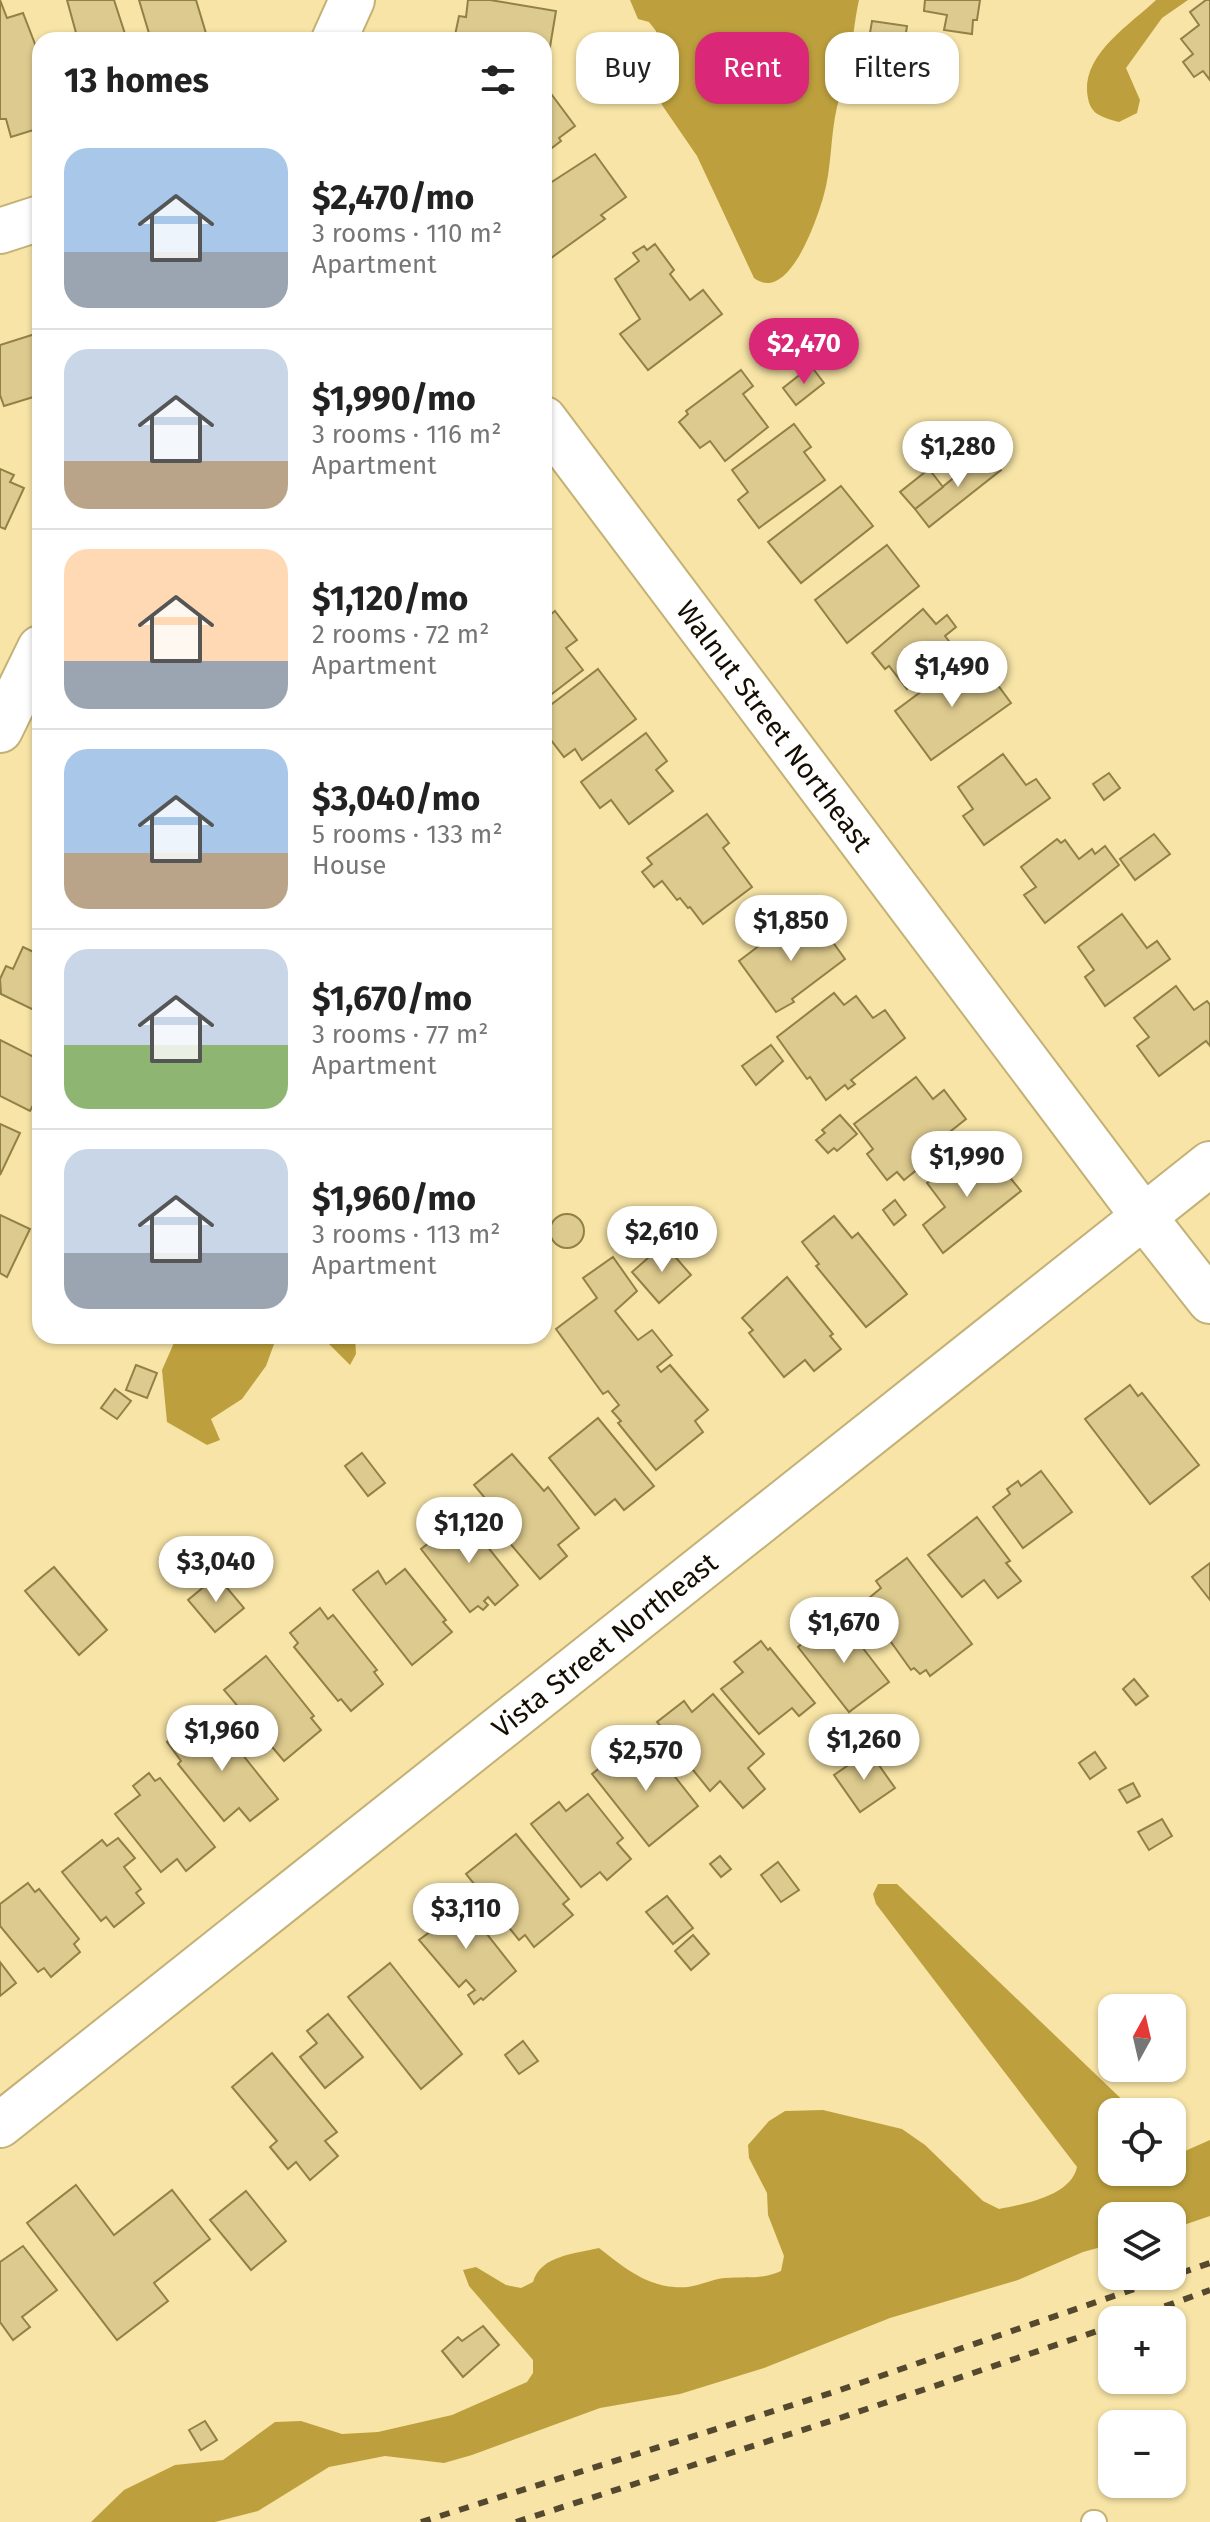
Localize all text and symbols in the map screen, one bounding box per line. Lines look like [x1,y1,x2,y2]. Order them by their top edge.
chip: Buy [576,32,679,104]
chip: Rent [695,32,809,104]
chip: Filters [825,32,959,104]
icon: filters [476,58,520,102]
text: 13 homes [64,60,209,101]
text: $2,470/mo [312,177,474,218]
icon: home [128,180,224,276]
text: 3 rooms · 110 m² [312,218,502,249]
text: Apartment [312,249,437,280]
pin: $2,470 [739,318,869,386]
text: $2,470 [767,328,841,359]
text: $1,990/mo [312,378,476,419]
icon: home [128,381,224,477]
text: 3 rooms · 116 m² [312,419,501,450]
pin: $1,280 [893,421,1023,489]
text: $1,280 [920,431,996,462]
text: Apartment [312,450,437,481]
text: $1,120/mo [312,578,468,619]
icon: home [128,581,224,677]
street label: Walnut Street Northeast [670,594,880,858]
text: 2 rooms · 72 m² [312,619,489,650]
pin: $1,490 [887,641,1017,709]
text: Apartment [312,650,437,681]
text: $1,490 [914,651,990,682]
text: $3,040/mo [312,778,480,819]
icon: home [128,781,224,877]
text: 5 rooms · 133 m² [312,819,503,850]
text: House [312,850,386,881]
pin: $1,850 [726,895,856,963]
text: $1,850 [753,905,829,936]
text: $1,670/mo [312,978,472,1019]
icon: home [128,981,224,1077]
text: 3 rooms · 77 m² [312,1019,488,1050]
text: Apartment [312,1050,437,1081]
pin: $1,990 [902,1131,1032,1199]
text: $1,990 [929,1141,1005,1172]
text: $1,960/mo [312,1178,476,1219]
icon: home [128,1181,224,1277]
pin: $2,610 [597,1206,727,1274]
text: $2,610 [625,1216,699,1247]
text: 3 rooms · 113 m² [312,1219,501,1250]
text: Apartment [312,1250,437,1281]
pin: $1,120 [404,1497,534,1565]
text: $1,120 [434,1507,504,1538]
pin: $3,040 [151,1536,281,1604]
street label: Vista Street Northeast [485,1545,725,1744]
text: $3,040 [177,1546,255,1577]
pin: $1,670 [779,1597,909,1665]
text: $1,670 [808,1607,880,1638]
pin: $1,960 [157,1705,287,1773]
pin: $1,260 [799,1714,929,1782]
text: $1,960 [184,1715,260,1746]
text: $1,260 [827,1724,901,1755]
pin: $2,570 [581,1725,711,1793]
text: $2,570 [609,1735,683,1766]
pin: $3,110 [401,1883,531,1951]
text: $3,110 [431,1893,501,1924]
north arrow [1098,1994,1186,2082]
map controls [1098,1994,1186,2498]
button: locate [1098,2098,1186,2186]
button: layers [1098,2202,1186,2290]
button: + [1098,2306,1186,2394]
button: − [1098,2410,1186,2498]

